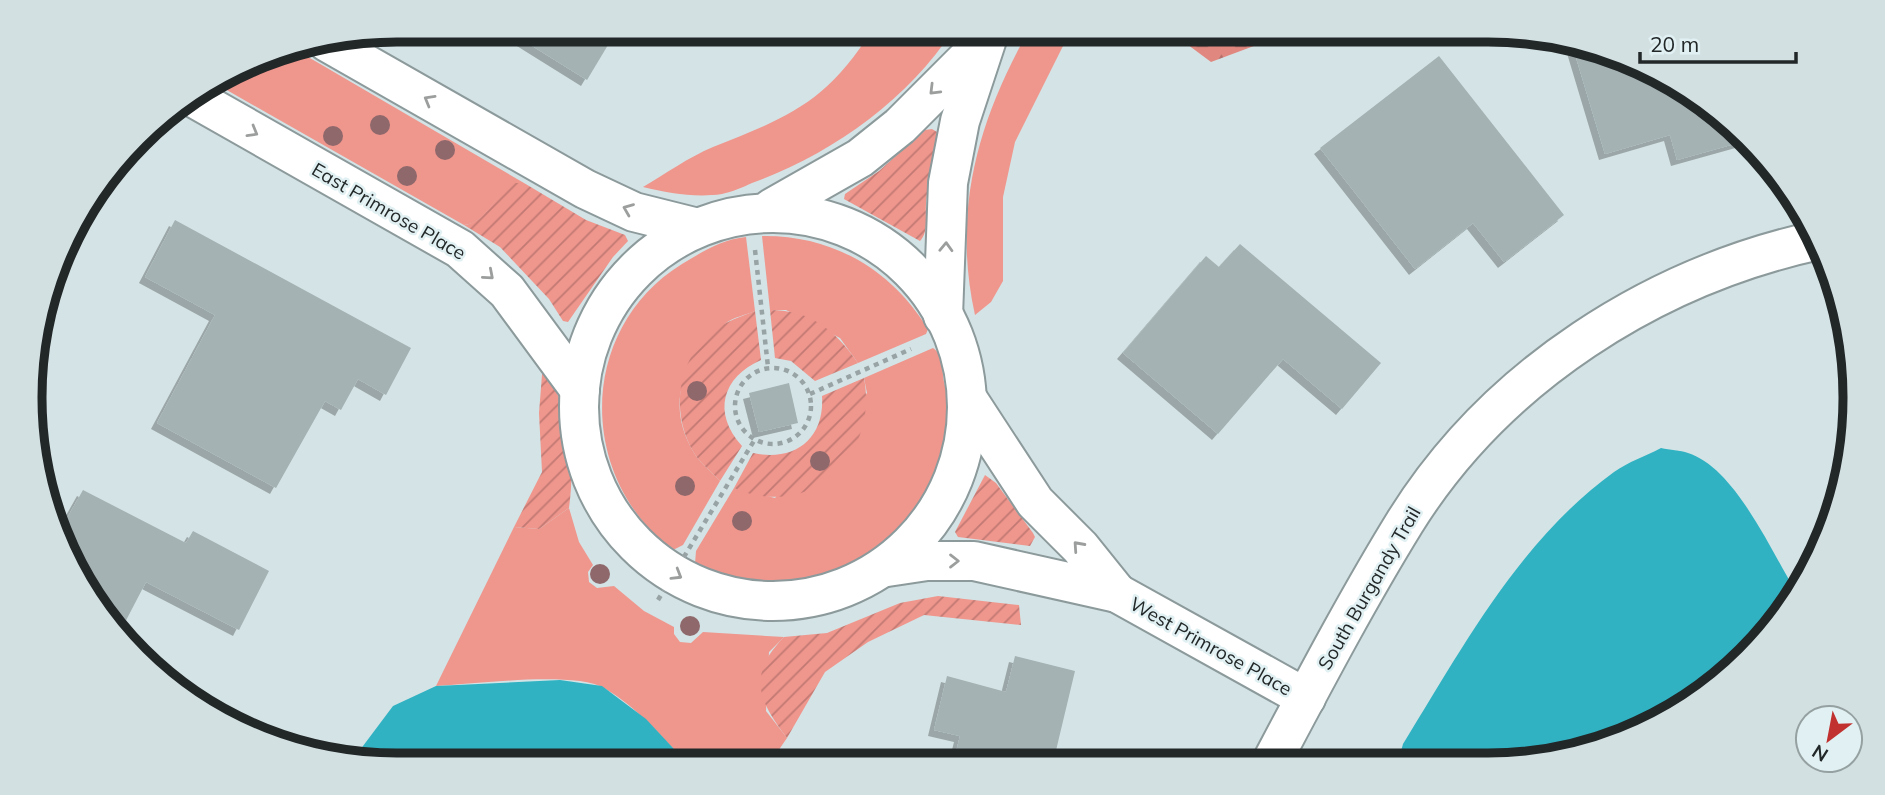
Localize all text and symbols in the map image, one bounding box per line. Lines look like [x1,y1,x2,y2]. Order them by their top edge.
scale bar [1640,21,1796,65]
text: 20 m [1650,31,1699,57]
one-way arrow [930,82,943,95]
one-way arrow [424,95,436,108]
one-way arrow [246,124,259,137]
street label: East Primrose Place [308,157,470,265]
one-way arrow [623,203,636,217]
one-way arrow [939,242,954,253]
one-way arrow [481,267,494,279]
street label: South Burgandy Trail [1312,502,1426,674]
one-way arrow [1074,541,1087,554]
one-way arrow [950,553,960,569]
one-way arrow [669,567,682,580]
street label: West Primrose Place [1126,591,1296,701]
north arrow [1794,704,1864,774]
text: N [1808,739,1832,767]

